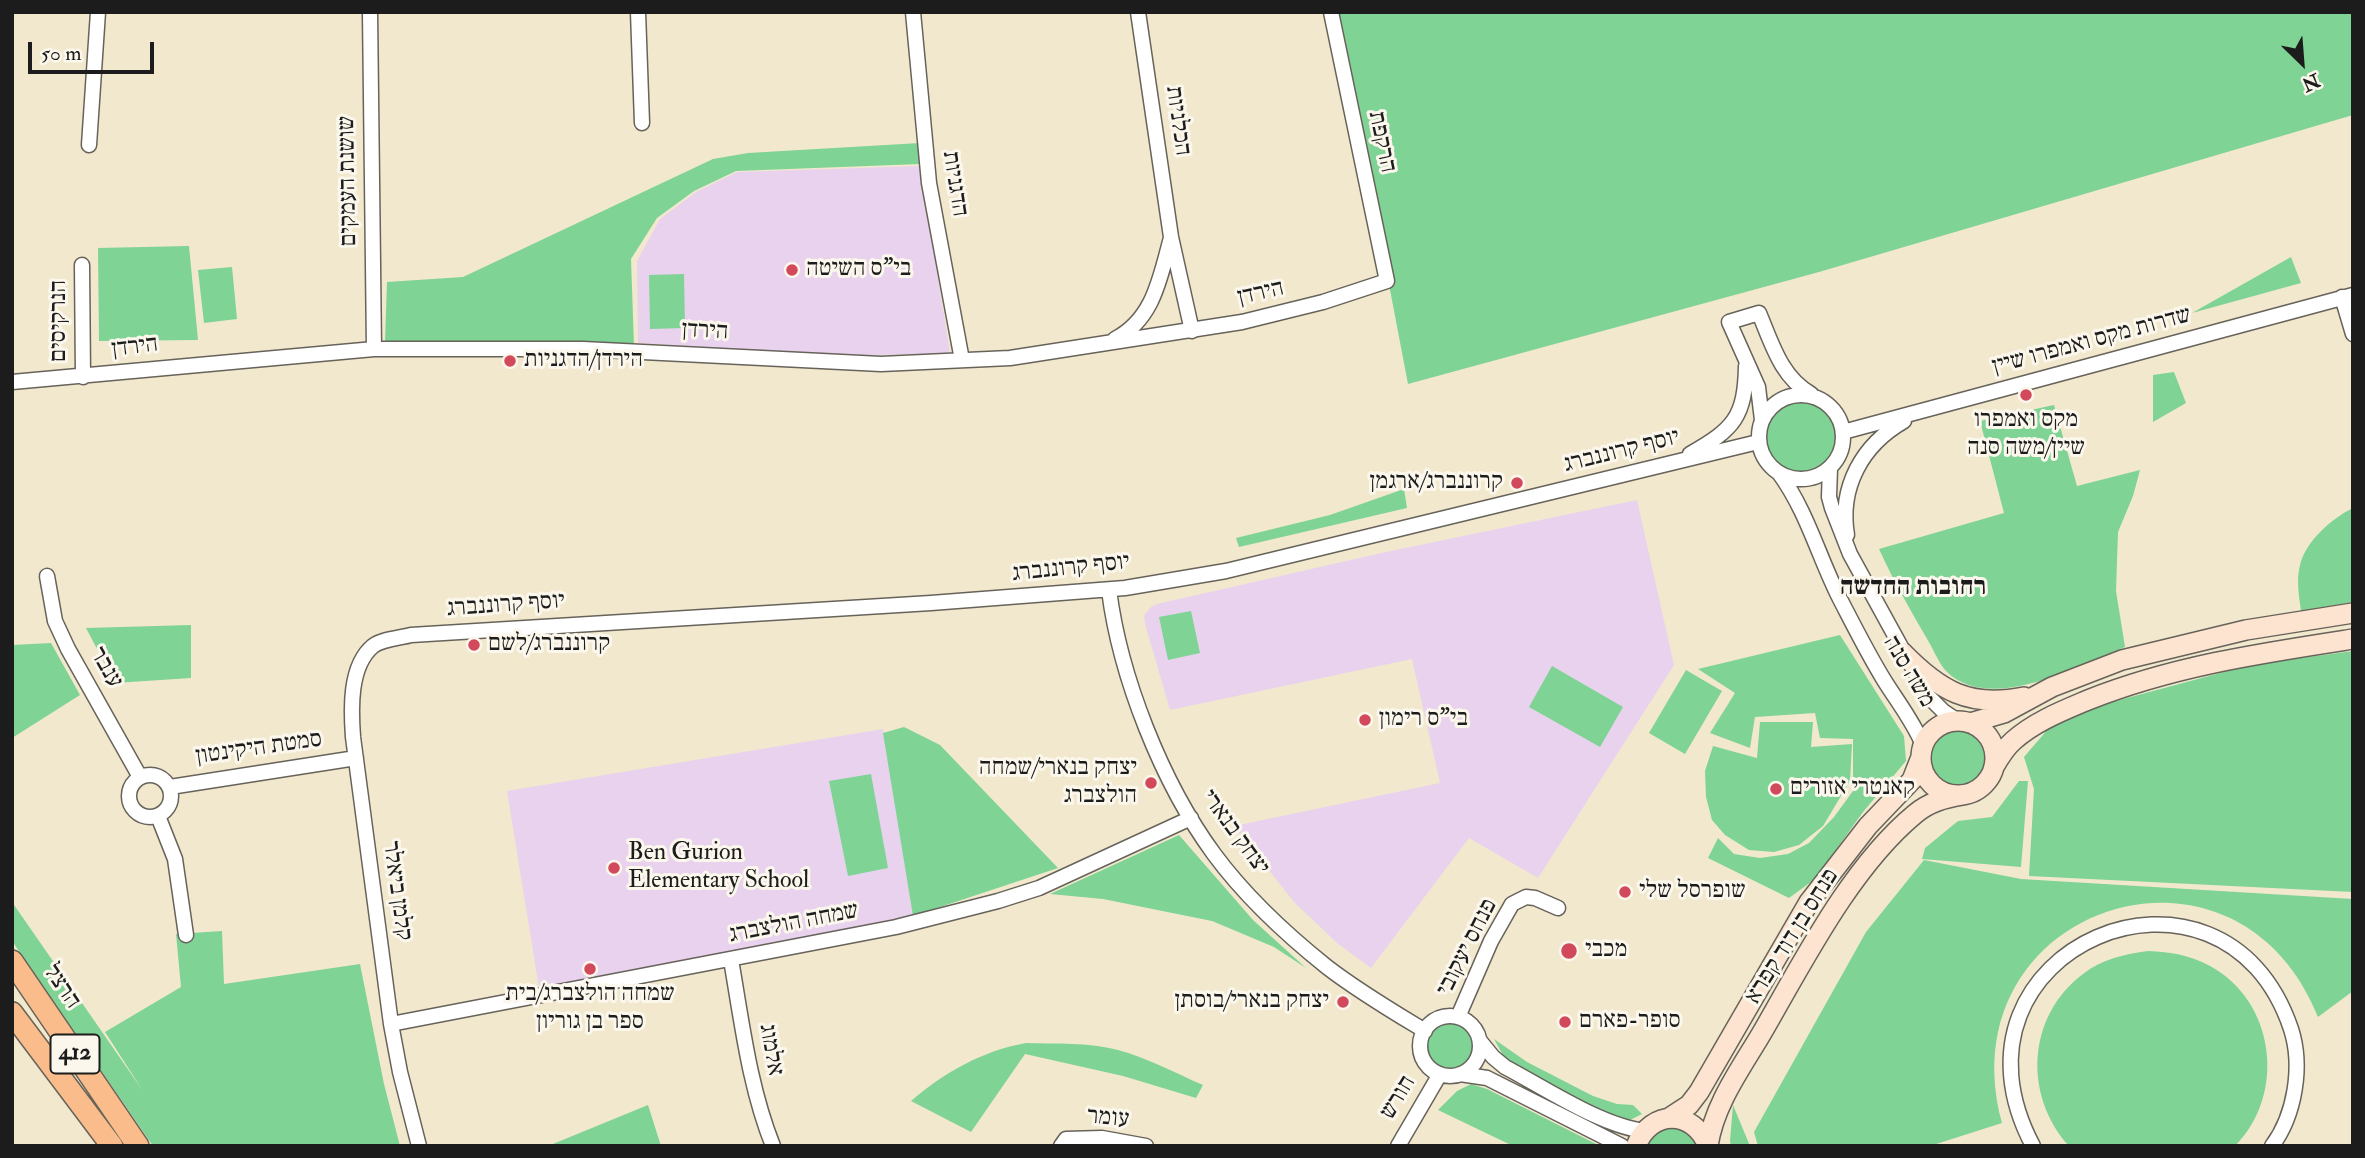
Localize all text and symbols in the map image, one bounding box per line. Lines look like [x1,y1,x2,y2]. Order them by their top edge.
scale bar [32,28,158,72]
north arrow [2267,28,2337,98]
text: 50 m [41,40,82,67]
text: N [2298,68,2324,97]
street label: הכלניות [1158,84,1196,158]
street label: הרקפת [1360,109,1402,175]
street label: שושנת העמקים [333,115,365,247]
street label: הדגניות [935,149,973,219]
place label: בי"ס השיטה [806,256,911,284]
marker: בי"ס השיטה [784,262,800,278]
street label: הירדן [1235,275,1287,313]
street label: הנרקיסים [46,280,74,362]
street label: שדרות מקס ואמפרו שיין [1989,302,2195,382]
street label: הירדן [681,316,729,348]
street label: הירדן [110,331,160,365]
place label: הירדן/הדגניות [524,347,643,375]
marker: הירדן/הדגניות [502,353,518,369]
marker: מקס ואמפרו שיין/משה סנה [2018,387,2034,403]
place label: מקס ואמפרו שיין/משה סנה [1967,407,2085,463]
street label: יוסף קרוננברג [1561,424,1683,480]
place label: קרוננברג/ארגמן [1370,469,1503,497]
marker: קרוננברג/ארגמן [1509,475,1525,491]
street label: יוסף קרוננברג [1011,548,1131,590]
district label: רחובות החדשה [1840,572,1986,604]
street label: יוסף קרוננברג [446,588,566,624]
place label: קרוננברג/לשם [488,631,610,659]
street label: משה סנה [1875,631,1941,713]
marker: קרוננברג/לשם [466,637,482,653]
street label: ענבר [82,642,128,694]
place label: בי"ס רימון [1379,706,1468,734]
marker: בי"ס רימון [1357,712,1373,728]
street label: סמטת היקינטון [194,726,324,772]
place label: יצחק בנארי/שמחה הולצברג [979,755,1137,811]
marker: יצחק בנארי/שמחה הולצברג [1143,775,1159,791]
place label: קאנטרי אזורים [1790,775,1915,803]
marker: קאנטרי אזורים [1768,781,1784,797]
street label: יצחק בנארי [1193,785,1275,881]
street label: קלמן ביאלר [375,839,417,943]
place label: Ben Gurion Elementary School [628,840,809,896]
marker: Ben Gurion Elementary School [606,860,622,876]
street label: פנחס בן דוד קפרא [1740,864,1846,1010]
place label: שופרסל שלי [1639,878,1746,906]
marker: שופרסל שלי [1617,884,1633,900]
street label: פנחס יעקובי [1431,895,1505,1001]
street label: שמחה הולצברג [727,897,861,951]
place label: מכבי [1585,937,1627,965]
marker: מכבי [1559,941,1579,961]
street label: הרצל [36,959,86,1015]
marker: שמחה הולצברג/בית ספר בן גוריון [582,961,598,977]
place label: שמחה הולצברג/בית ספר בן גוריון [505,981,675,1037]
place label: יצחק בנארי/בוסתן [1175,988,1329,1016]
marker: יצחק בנארי/בוסתן [1335,994,1351,1010]
place label: סופר-פארם [1579,1008,1681,1036]
marker: סופר-פארם [1557,1014,1573,1030]
street label: אלמוג [751,1022,789,1078]
road number: 412 [50,1035,100,1074]
street label: חורש [1375,1071,1423,1125]
street label: עומר [1086,1103,1130,1135]

